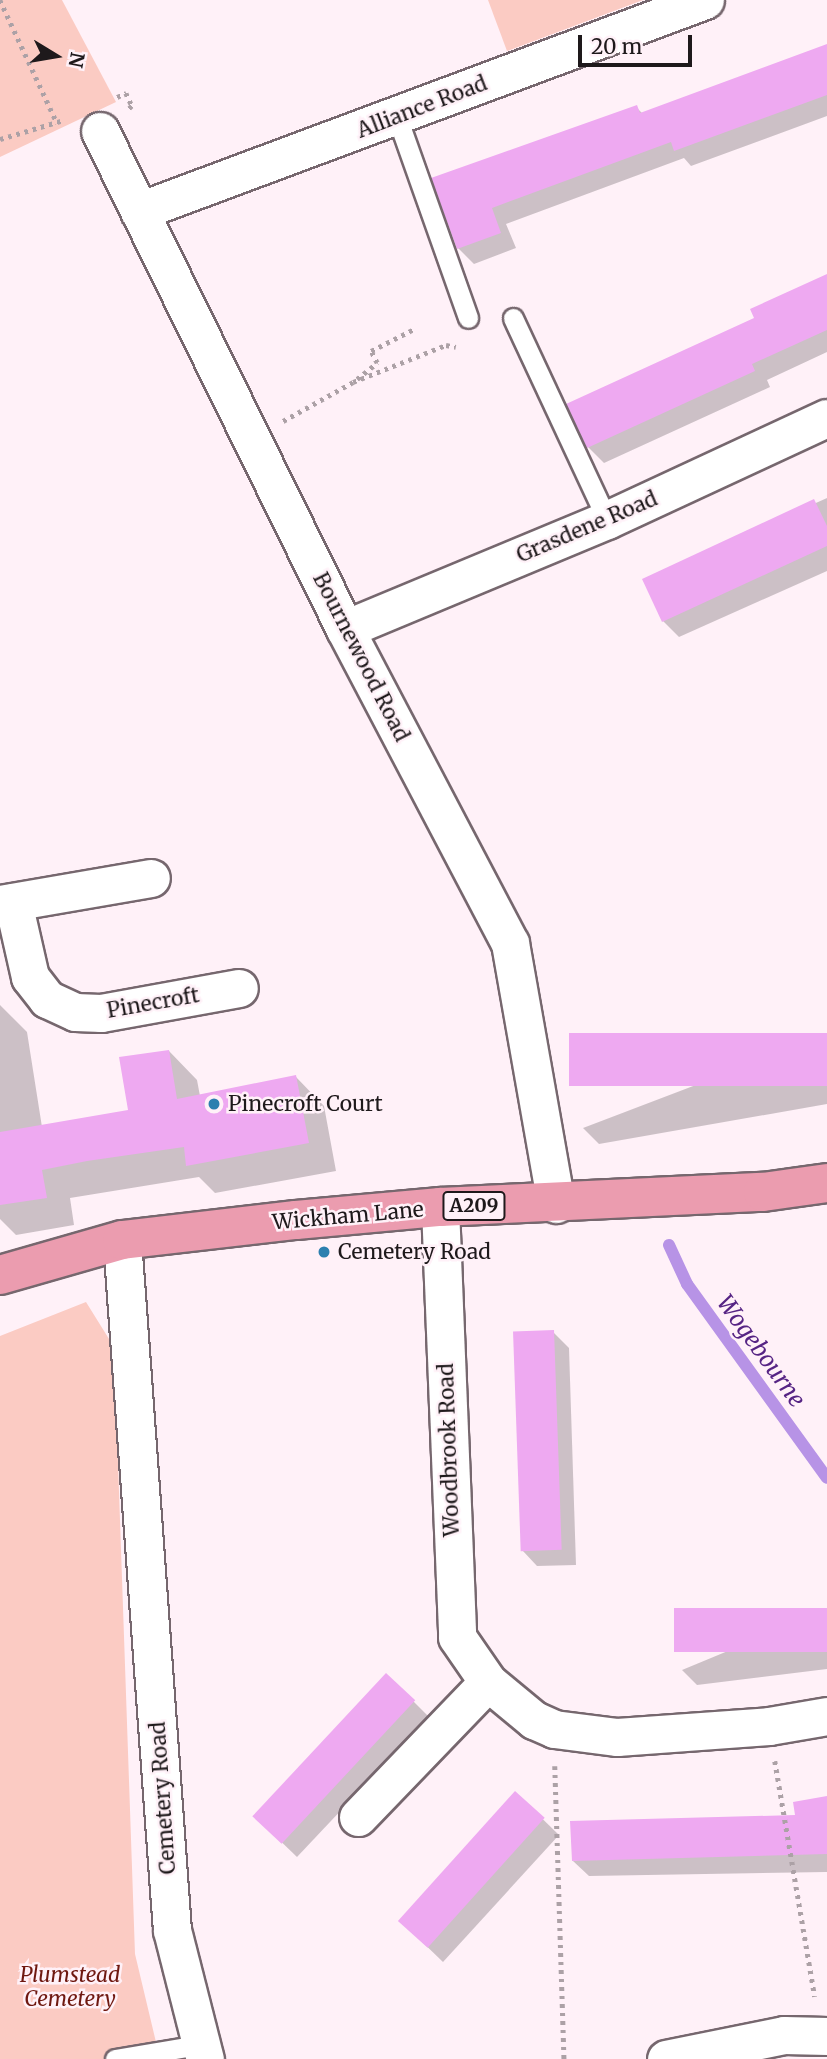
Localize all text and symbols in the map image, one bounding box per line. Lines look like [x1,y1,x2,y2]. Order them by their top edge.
north arrow [21,21,91,91]
scale bar [582,21,696,65]
text: 20 m [591,33,642,60]
text: N [63,50,90,70]
street label: Alliance Road [353,71,491,143]
street label: Grasdene Road [513,486,661,568]
street label: Bournewood Road [307,568,415,746]
street label: Pinecroft [105,982,201,1024]
place label: Pinecroft Court [228,1091,383,1117]
marker: Pinecroft Court [206,1096,222,1112]
road number: A209 [441,1190,507,1222]
street label: Wickham Lane [271,1197,425,1235]
place label: Cemetery Road [338,1239,491,1265]
marker: Cemetery Road [316,1244,332,1260]
water label: Wogebourne [711,1290,811,1412]
street label: Woodbrook Road [433,1363,465,1537]
street label: Cemetery Road [145,1721,181,1875]
park label: Plumstead Cemetery [20,1962,120,2012]

